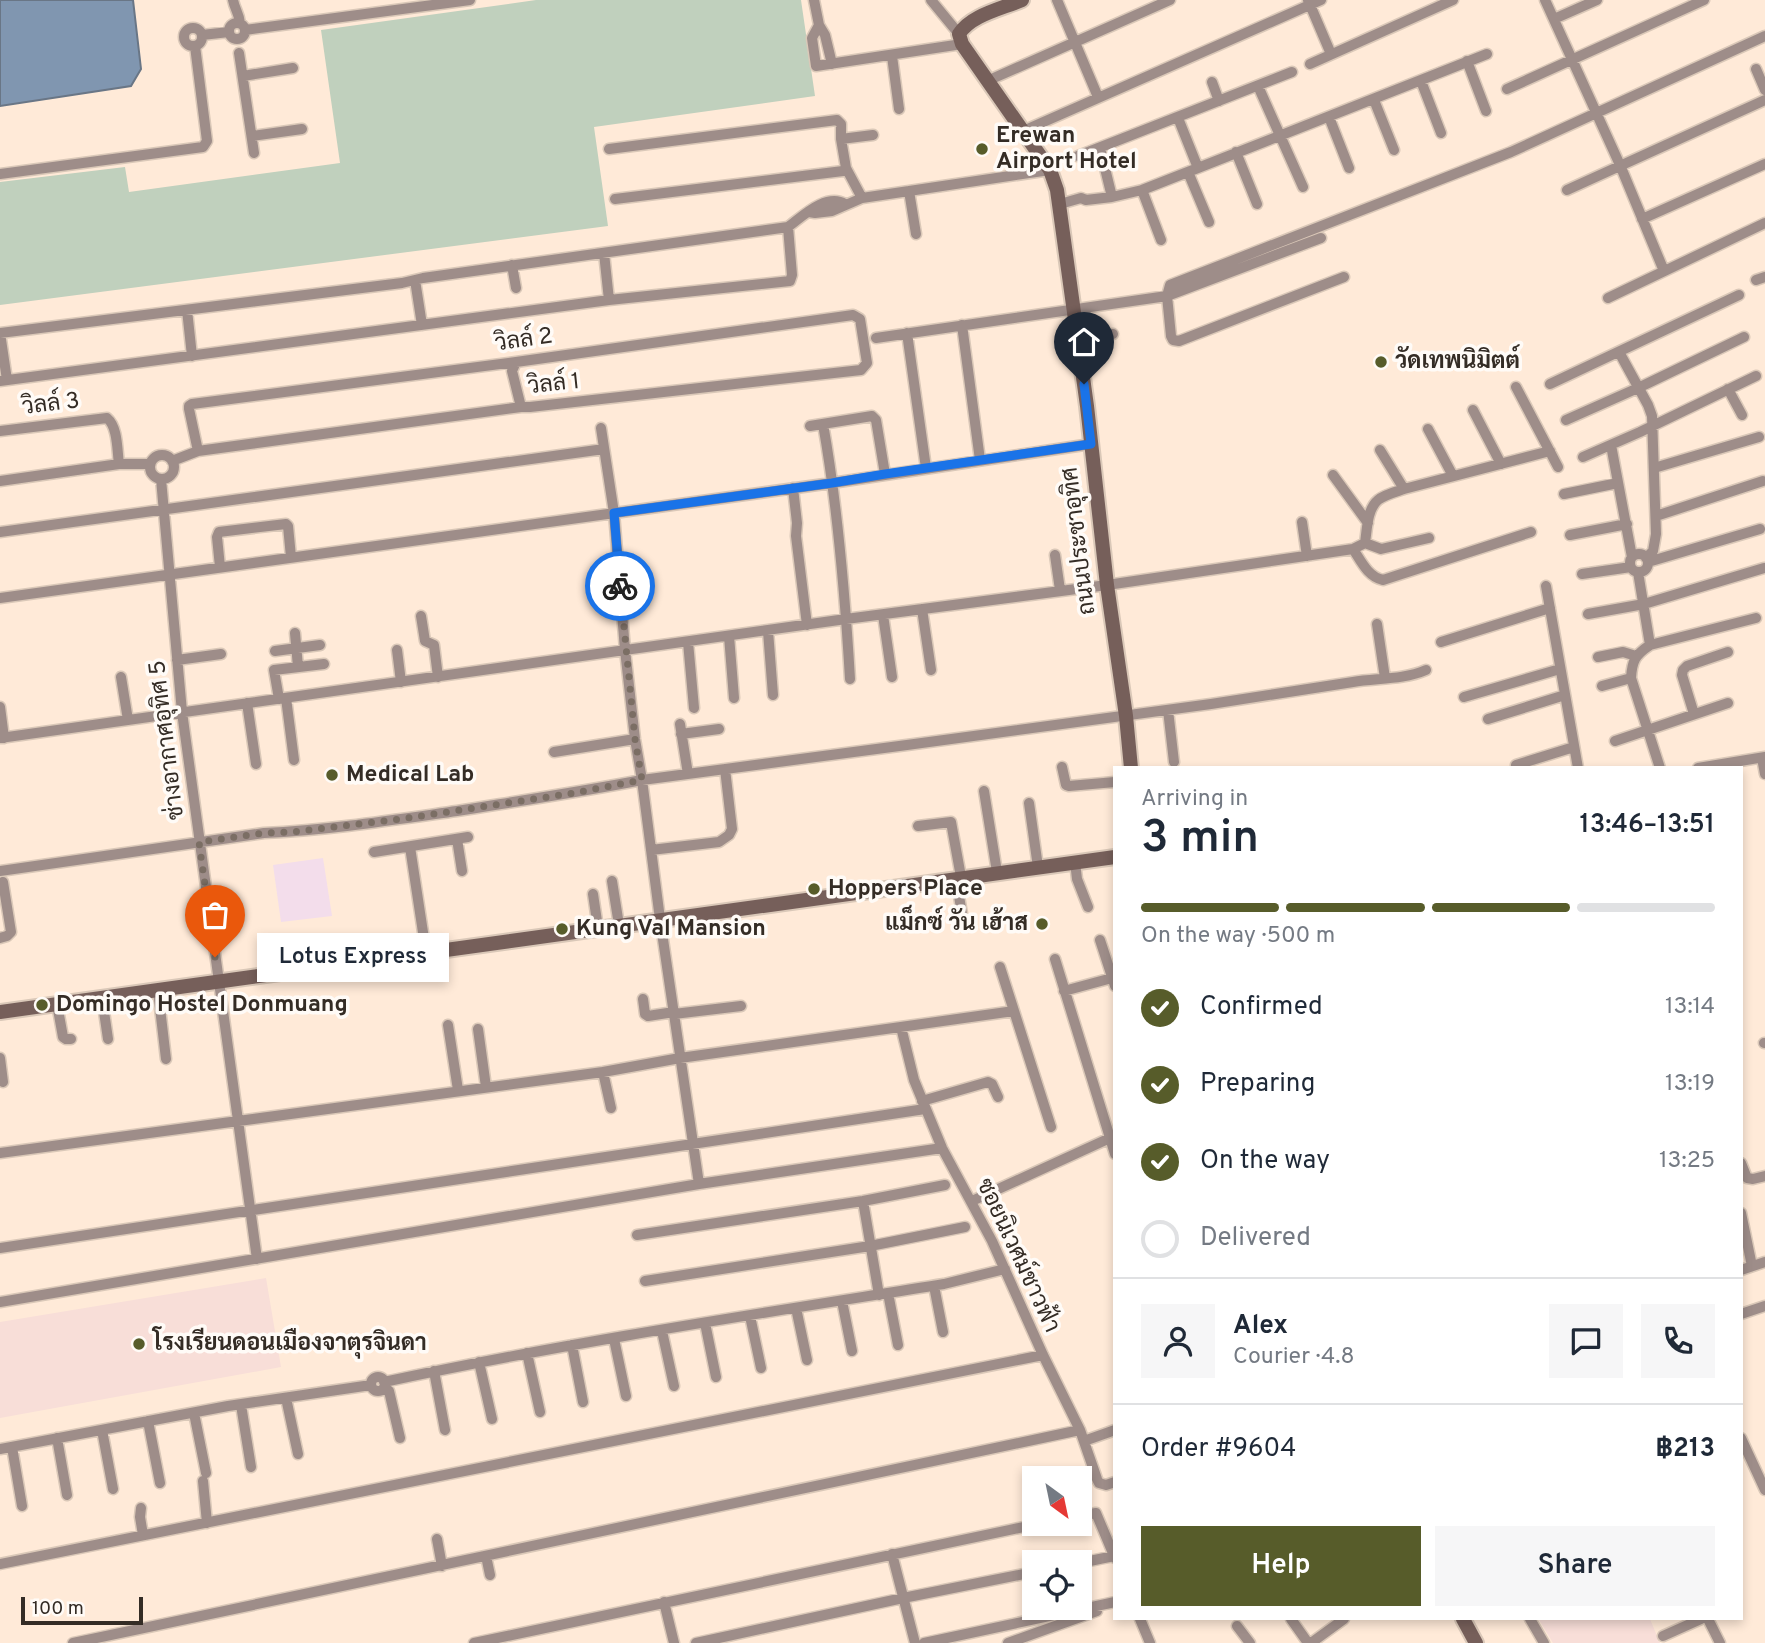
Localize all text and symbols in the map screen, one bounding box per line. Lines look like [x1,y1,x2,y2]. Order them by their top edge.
place label: Erewan Airport Hotel [996,122,1137,177]
marker: Erewan Airport Hotel [974,141,990,157]
pin [1054,312,1114,384]
street label: วิลล์ 2 [491,319,555,360]
icon: home [1065,323,1103,361]
place label: วัดเทพนิมิตต์ [1395,344,1521,377]
marker: วัดเทพนิมิตต์ [1373,354,1389,370]
street label: วิลล์ 1 [525,364,582,402]
street label: วิลล์ 3 [19,383,81,423]
street label: ถนนประชาอุทิศ [1055,465,1103,617]
courier [585,551,655,621]
icon: bike [601,567,639,605]
street label: ช่างอากาศอุทิศ 5 [142,659,192,822]
place label: Medical Lab [346,761,474,790]
marker: Medical Lab [324,767,340,783]
text: Arriving in [1141,785,1248,814]
text: 13:46–13:51 [1580,809,1715,842]
text: 3 min [1141,810,1259,869]
place label: Hoppers Place [828,875,983,904]
marker: Hoppers Place [806,881,822,897]
pin [185,885,245,957]
icon: bag [196,896,234,934]
place label: แม็กซ์ วัน เฮ้าส [885,904,1028,939]
place label: Kung Val Mansion [576,915,766,944]
marker: แม็กซ์ วัน เฮ้าส [1034,916,1050,932]
marker: Kung Val Mansion [554,921,570,937]
text: On the way · 500 m [1141,922,1335,951]
callout: Lotus Express [257,932,450,982]
text: Lotus Express [279,943,427,972]
icon: check [1141,989,1179,1027]
place label: Domingo Hostel Donmuang [56,991,348,1020]
text: Confirmed [1200,991,1323,1024]
text: 13:14 [1665,993,1715,1022]
marker: Domingo Hostel Donmuang [34,997,50,1013]
icon: check [1141,1066,1179,1104]
text: Preparing [1200,1068,1315,1101]
text: 13:19 [1665,1070,1715,1099]
icon: check [1141,1143,1179,1181]
text: On the way [1200,1145,1330,1178]
text: 13:25 [1659,1147,1715,1176]
street label: ซอยนิเวศม์ชาวฟ้า [969,1173,1069,1338]
text: Delivered [1200,1222,1311,1255]
button: person [1141,1304,1215,1378]
button: chat [1549,1304,1623,1378]
button: phone [1641,1304,1715,1378]
text: Alex [1233,1310,1288,1343]
place label: โรงเรียนดอนเมืองจาตุรจินดา [151,1326,427,1359]
marker: โรงเรียนดอนเมืองจาตุรจินดา [131,1336,147,1352]
text: Courier · 4.8 [1233,1343,1354,1372]
text: Order #9604 [1141,1433,1296,1466]
text: ฿213 [1655,1433,1715,1466]
north arrow [1022,1466,1092,1536]
map controls [1022,1466,1092,1620]
button: Help [1141,1526,1421,1606]
button: Share [1435,1526,1715,1606]
button: locate [1022,1550,1092,1620]
scale bar [21,1594,144,1626]
text: 100 m [32,1597,84,1621]

